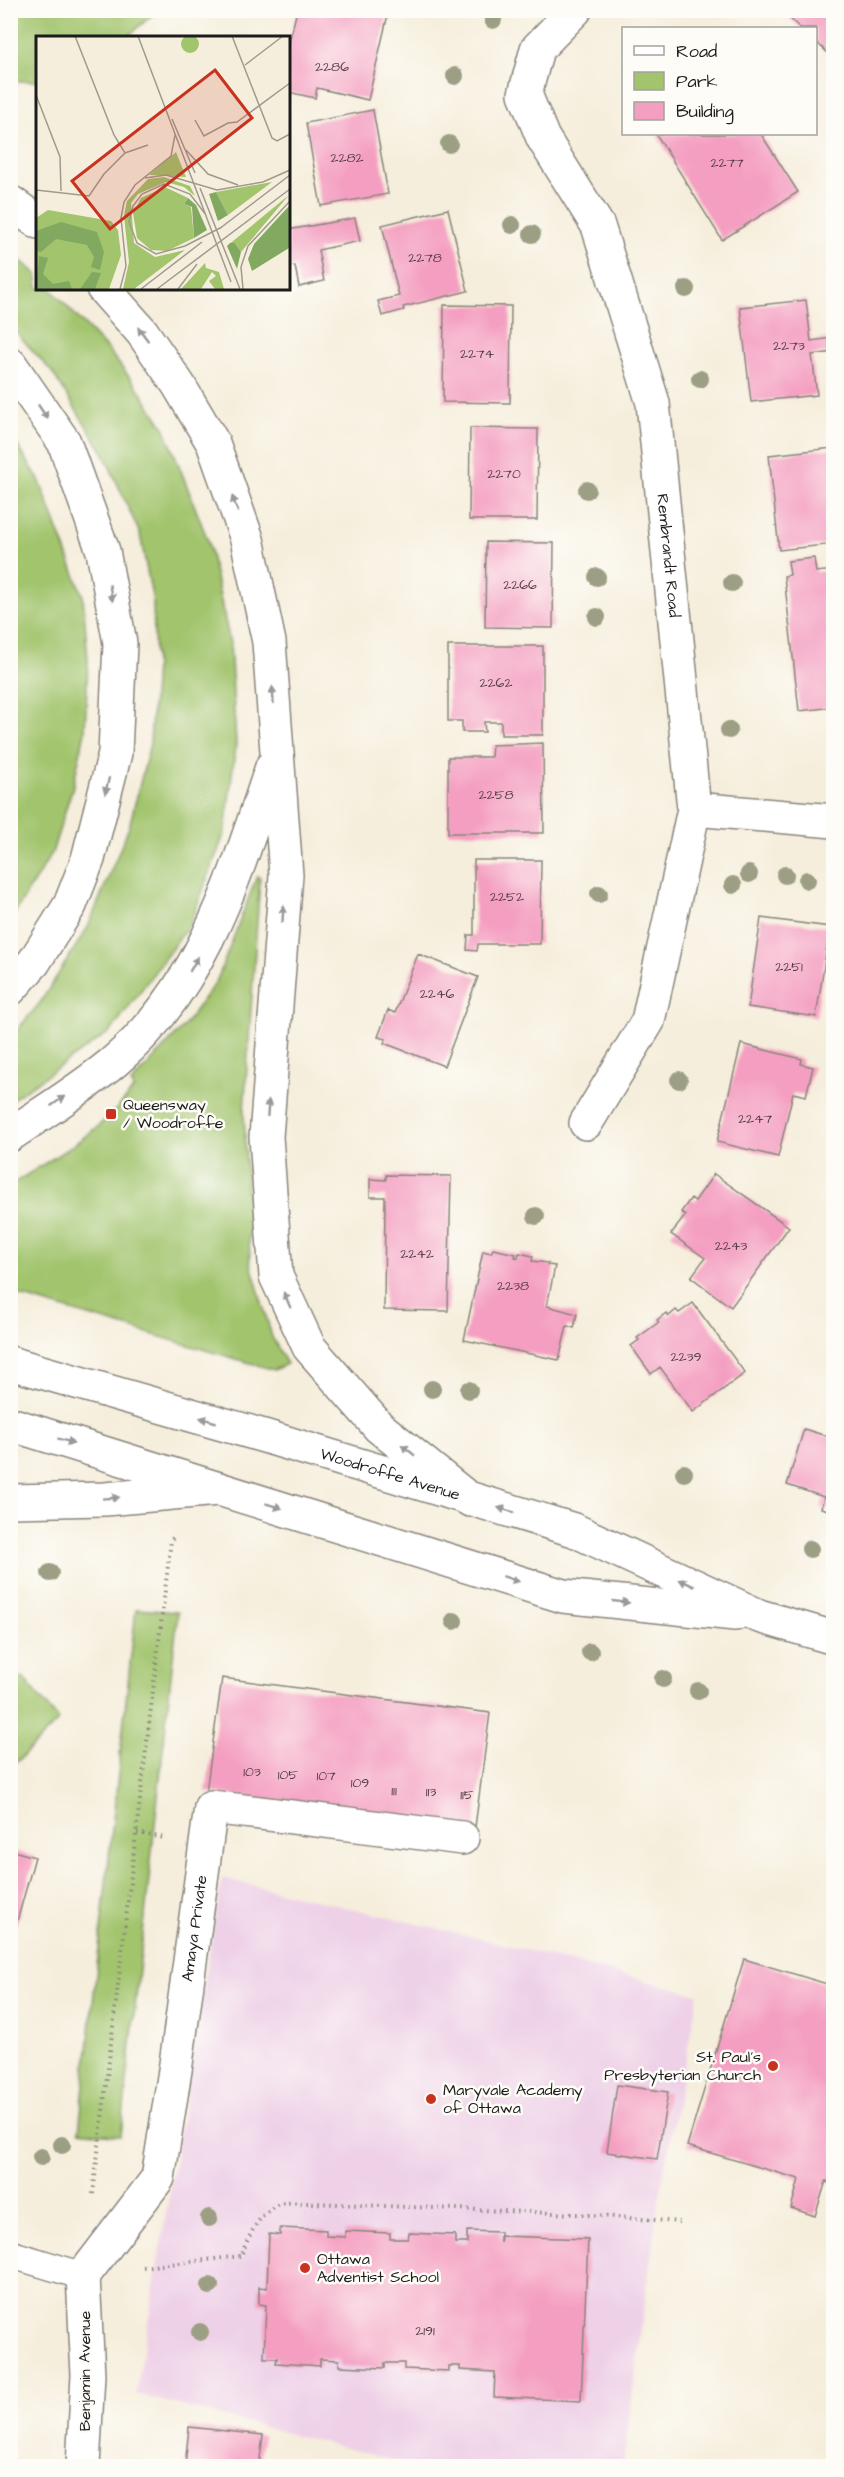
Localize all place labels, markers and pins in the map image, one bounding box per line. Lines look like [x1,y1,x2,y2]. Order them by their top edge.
place label: Queensway / Woodroffe [123,1094,224,1134]
marker: Queensway / Woodroffe [104,1107,118,1121]
place label: St. Paul’s Presbyterian Church [604,2046,761,2087]
marker: St. Paul’s Presbyterian Church [766,2059,780,2073]
place label: Maryvale Academy of Ottawa [443,2079,583,2119]
marker: Maryvale Academy of Ottawa [424,2092,438,2106]
place label: Ottawa Adventist School [317,2248,439,2288]
marker: Ottawa Adventist School [298,2261,312,2275]

